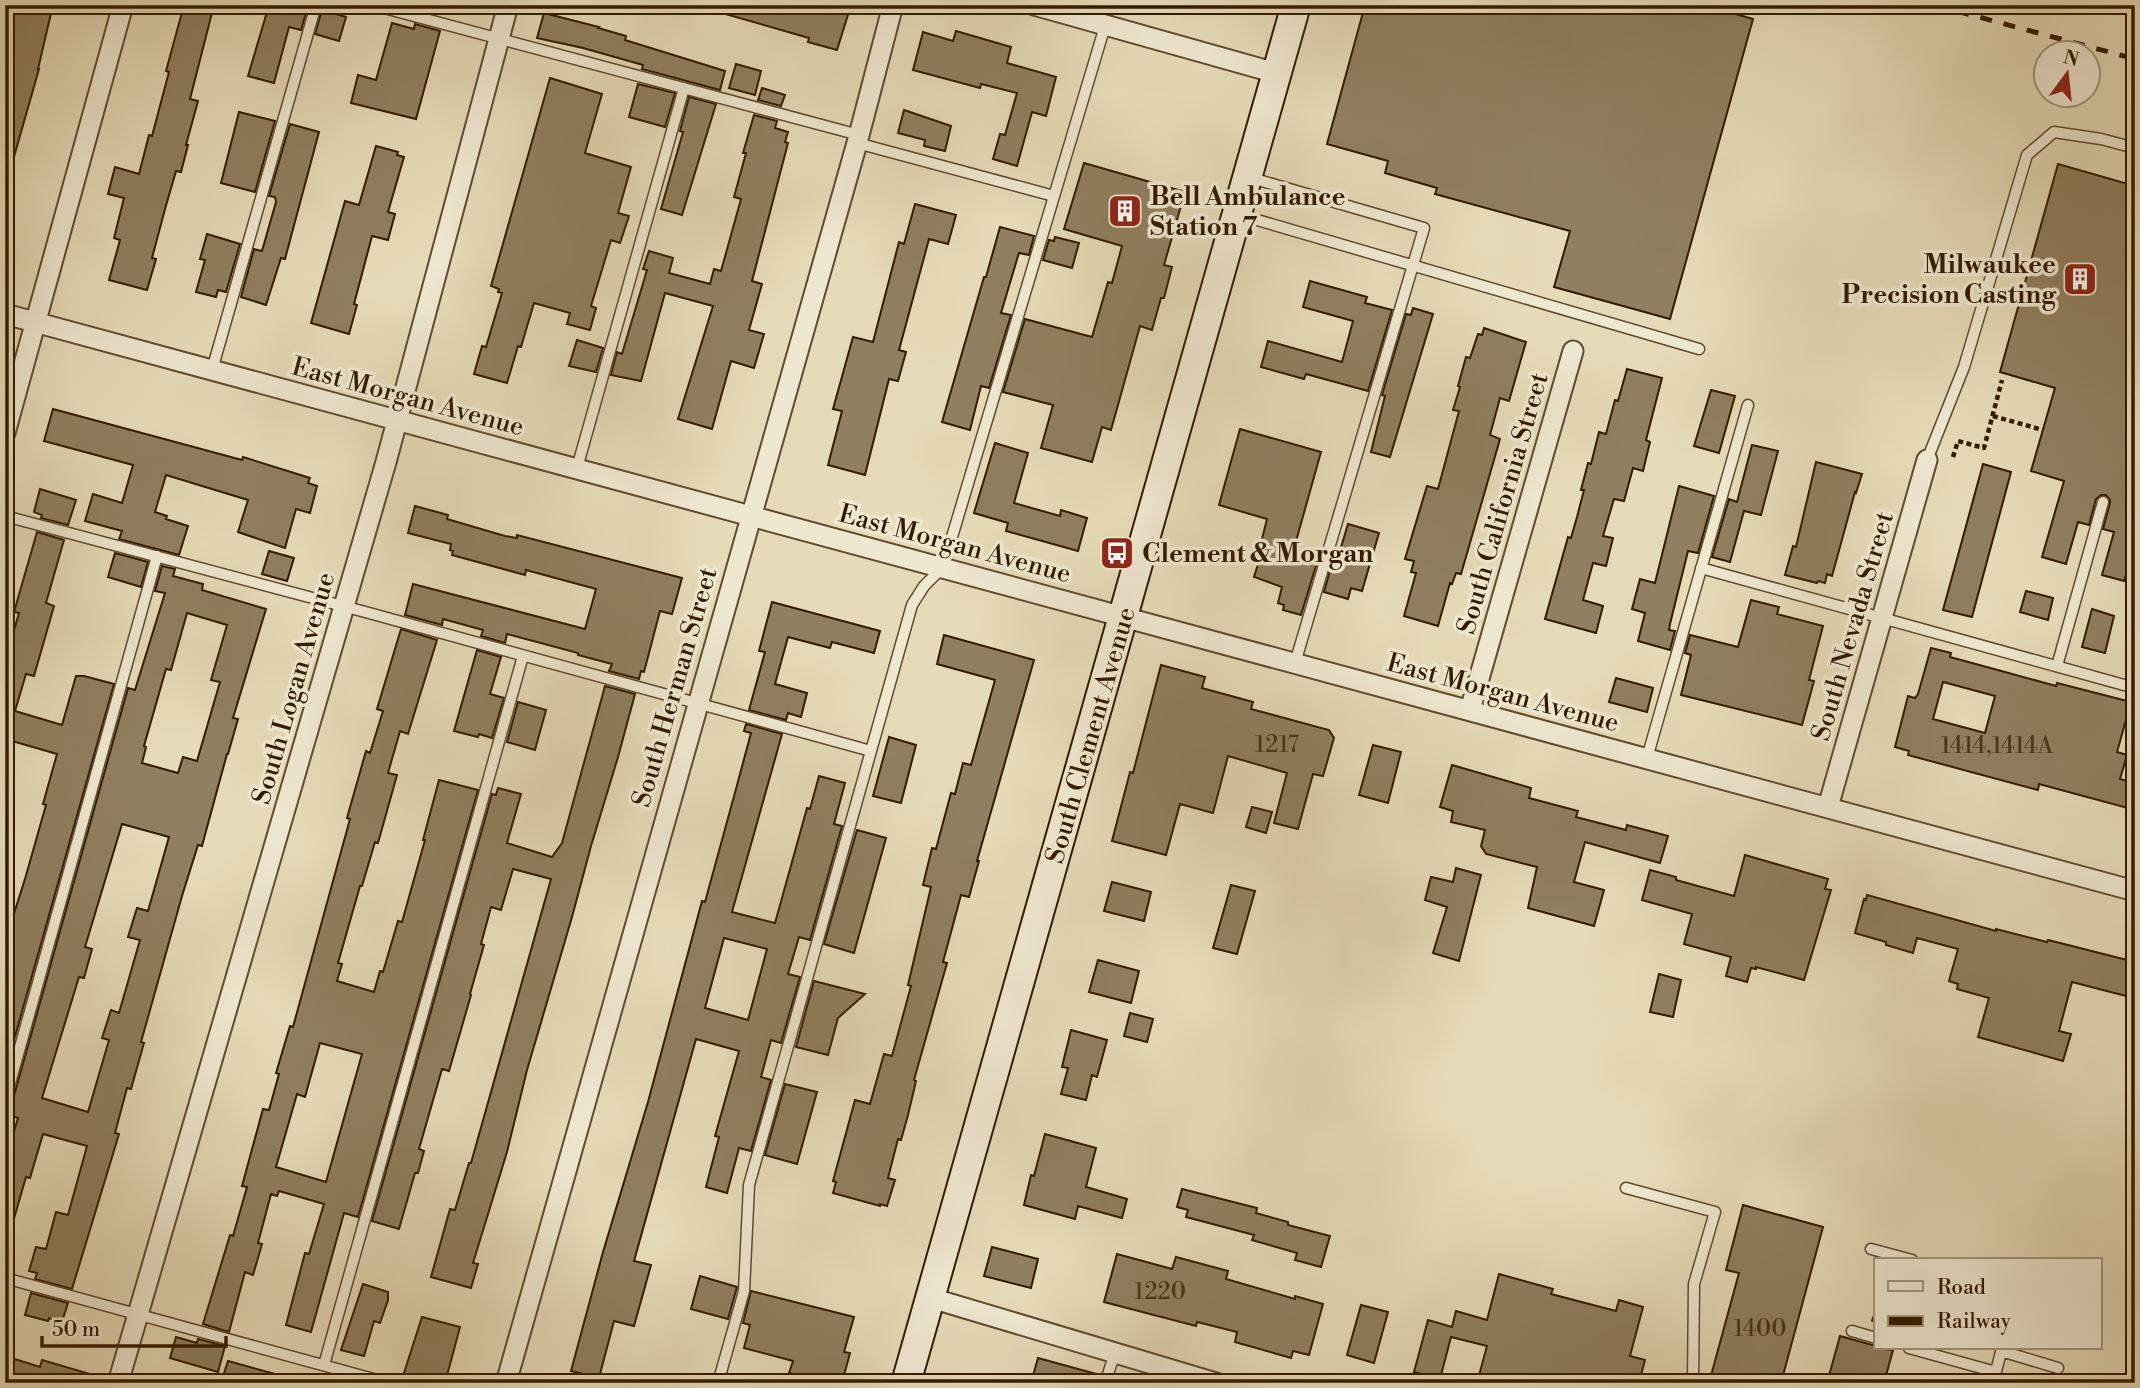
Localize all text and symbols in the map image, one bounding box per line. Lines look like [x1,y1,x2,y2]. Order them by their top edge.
north arrow [2032,38,2102,108]
text: N [2061,45,2082,72]
place label: Bell Ambulance Station 7 [1150,181,1345,243]
building icon: Bell Ambulance Station 7 [1106,192,1144,230]
place label: Milwaukee Precision Casting [1842,249,2057,311]
building icon: Milwaukee Precision Casting [2061,260,2099,298]
street label: East Morgan Avenue [288,351,527,443]
street label: South California Street [1450,369,1556,638]
street label: East Morgan Avenue [835,498,1074,590]
street label: South Nevada Street [1805,508,1901,744]
bus stop icon: Clement & Morgan [1098,534,1136,572]
place label: Clement & Morgan [1142,538,1373,570]
street label: South Herman Street [625,564,724,811]
street label: South Logan Avenue [246,569,342,808]
street label: South Clement Avenue [1039,603,1143,867]
street label: East Morgan Avenue [1383,647,1622,739]
house number: 1217 [1255,731,1299,759]
house number: 1414,1414A [1941,732,2054,760]
legend [1874,1258,2102,1350]
text: Road [1937,1275,1986,1301]
house number: 1220 [1134,1278,1186,1306]
scale bar [42,1304,226,1348]
text: Railway [1937,1309,2012,1335]
house number: 1400 [1733,1315,1787,1343]
text: 50 m [52,1317,100,1343]

